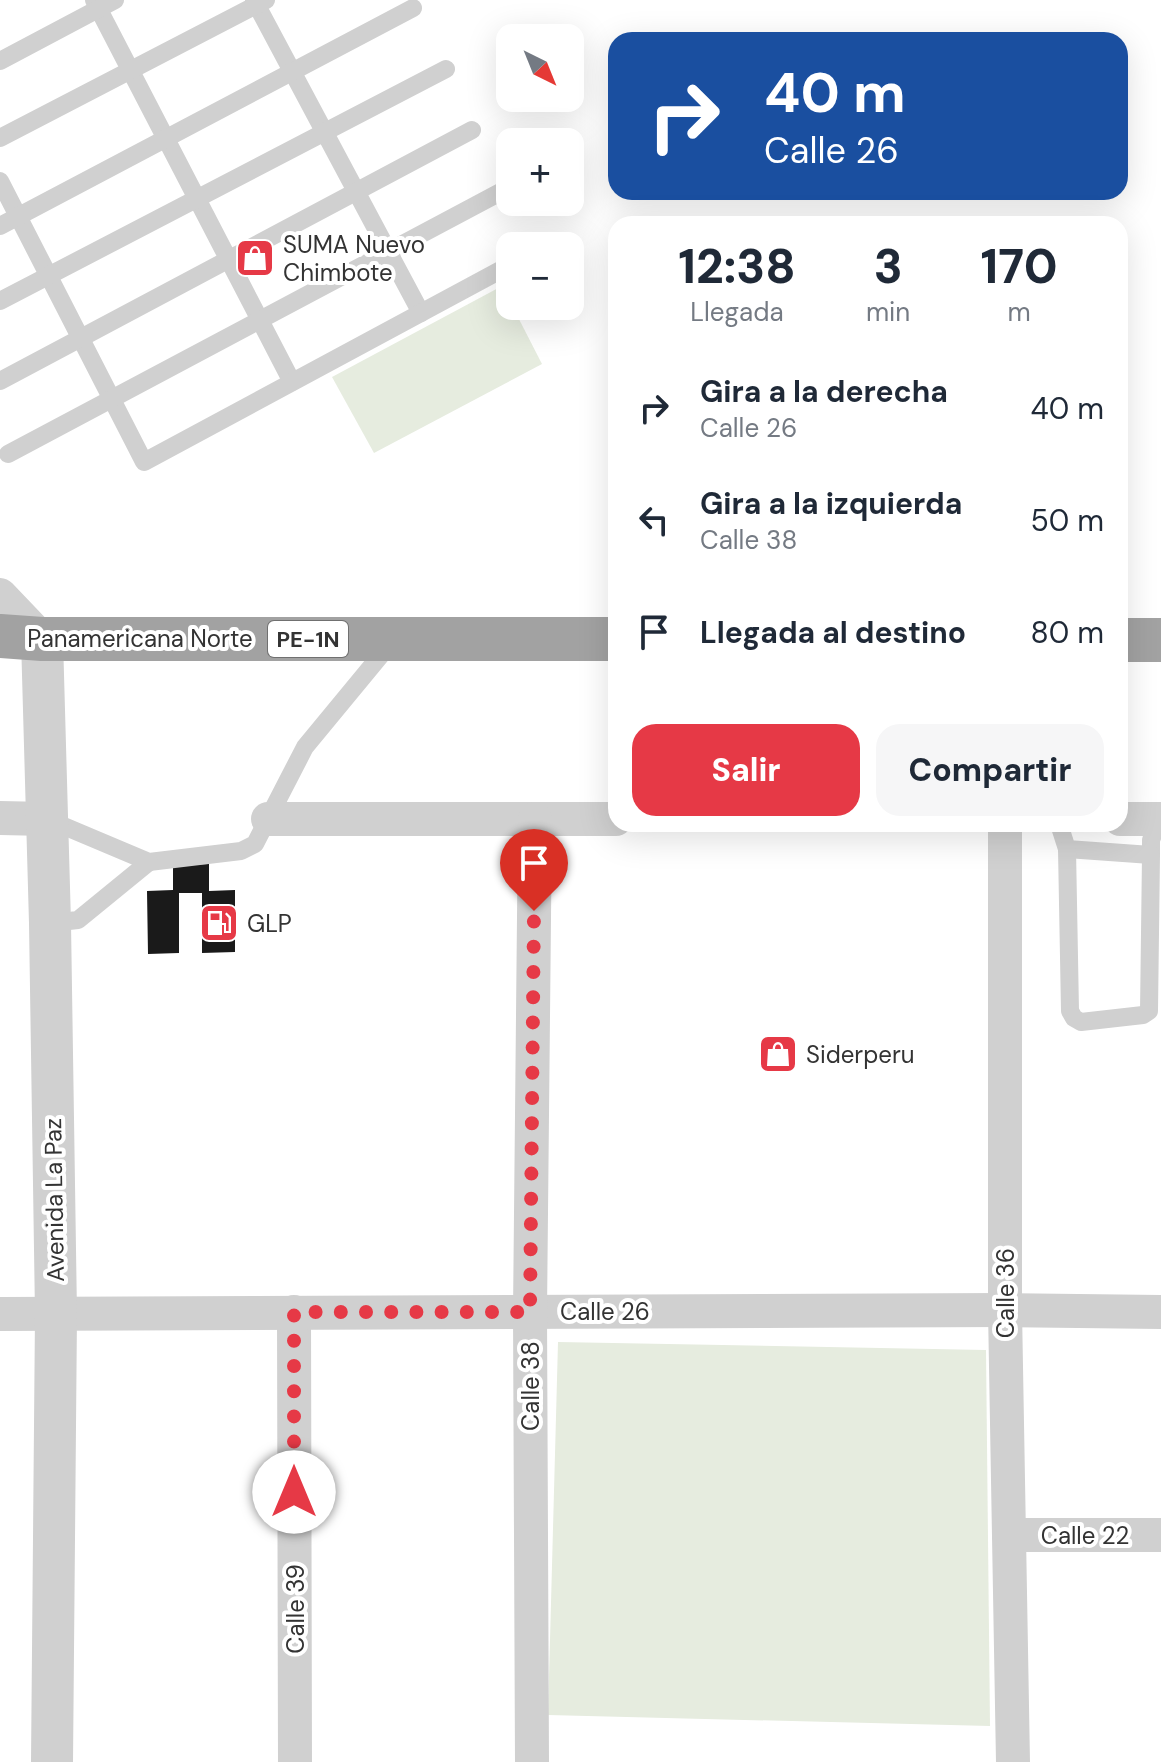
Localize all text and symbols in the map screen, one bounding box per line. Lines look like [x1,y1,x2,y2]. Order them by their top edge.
north arrow [496,24,584,112]
map controls [496,24,584,320]
text: 40 m [764,56,906,129]
icon: right [632,64,736,168]
text: Calle 26 [764,127,899,174]
button: + [496,128,584,216]
place label: SUMA Nuevo Chimbote [283,229,425,288]
button: − [496,232,584,320]
text: 12:38 [678,235,796,298]
text: 3 [874,235,903,298]
text: 170 [981,235,1058,298]
shop icon: SUMA Nuevo Chimbote [234,237,276,279]
text: Llegada [690,295,784,329]
text: min [866,295,910,329]
text: m [1008,295,1031,329]
text: Gira a la derecha [700,372,948,411]
icon: right [632,386,676,430]
text: 40 m [1031,389,1104,428]
text: Calle 26 [700,411,797,445]
text: Gira a la izquierda [700,484,962,523]
icon: left [632,498,676,542]
text: 50 m [1030,501,1104,540]
text: Calle 38 [700,523,797,557]
icon: arrive [632,610,676,654]
text: Llegada al destino [700,613,966,652]
text: 80 m [1031,613,1104,652]
road number: PE-1N [268,621,348,657]
street label: Panamericana Norte [27,623,253,654]
button: Salir [632,724,860,816]
button: Compartir [876,724,1104,816]
pin [500,829,568,911]
icon: arrive [512,841,556,885]
fuel station icon: GLP [198,902,240,944]
place label: GLP [247,908,292,939]
shop icon: Siderperu [757,1033,799,1075]
place label: Siderperu [806,1039,915,1070]
street label: Avenida La Paz [37,1118,71,1282]
street label: Calle 36 [990,1248,1021,1338]
street label: Calle 26 [560,1296,650,1327]
street label: Calle 38 [515,1341,546,1431]
position arrow [252,1450,336,1534]
street label: Calle 22 [1041,1520,1129,1551]
street label: Calle 39 [280,1564,311,1654]

